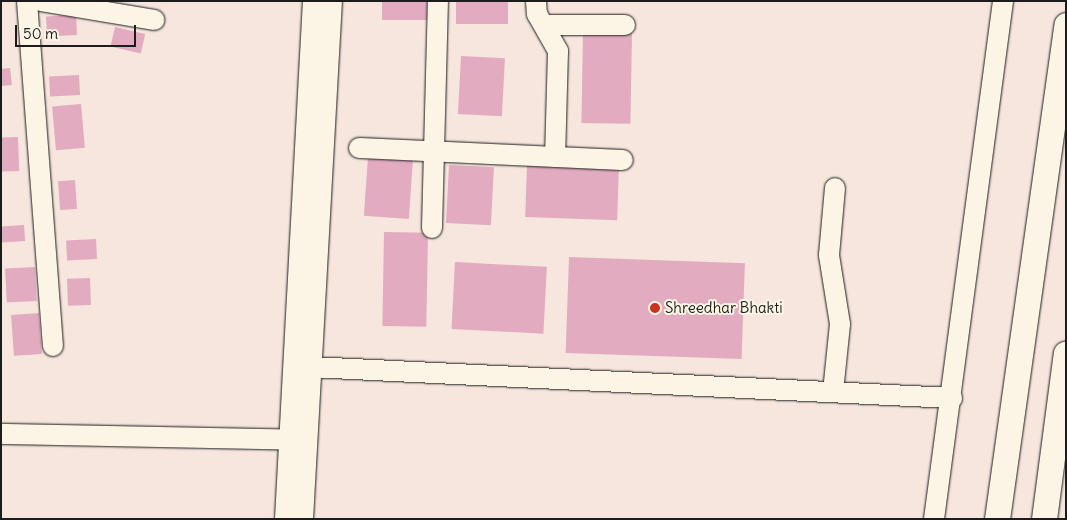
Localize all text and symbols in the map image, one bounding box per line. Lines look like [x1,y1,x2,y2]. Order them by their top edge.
scale bar [18,15,139,47]
text: 50 m [23,24,58,43]
place label: Shreedhar Bhakti [665,299,783,317]
marker: Shreedhar Bhakti [649,302,661,314]

